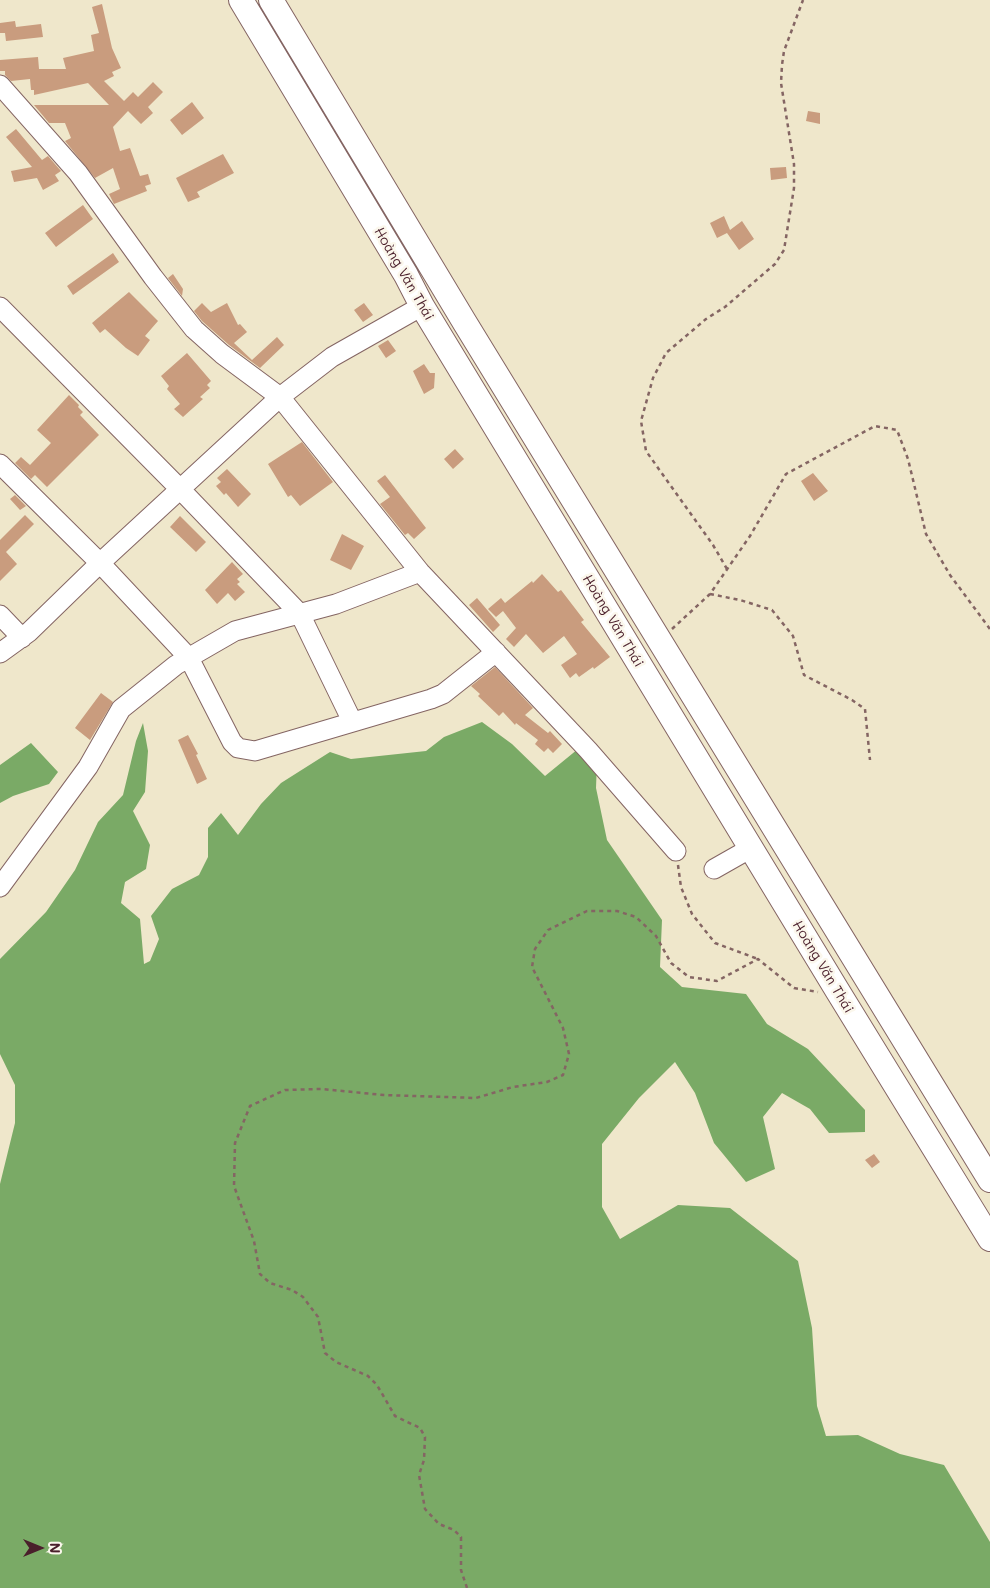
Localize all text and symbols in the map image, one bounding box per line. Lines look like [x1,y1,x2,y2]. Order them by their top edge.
street label: Hoàng Văn Thái [370,224,438,324]
street label: Hoàng Văn Thái [579,572,647,670]
street label: Hoàng Văn Thái [789,918,857,1016]
north arrow [15,1523,65,1573]
text: N [46,1543,65,1553]

